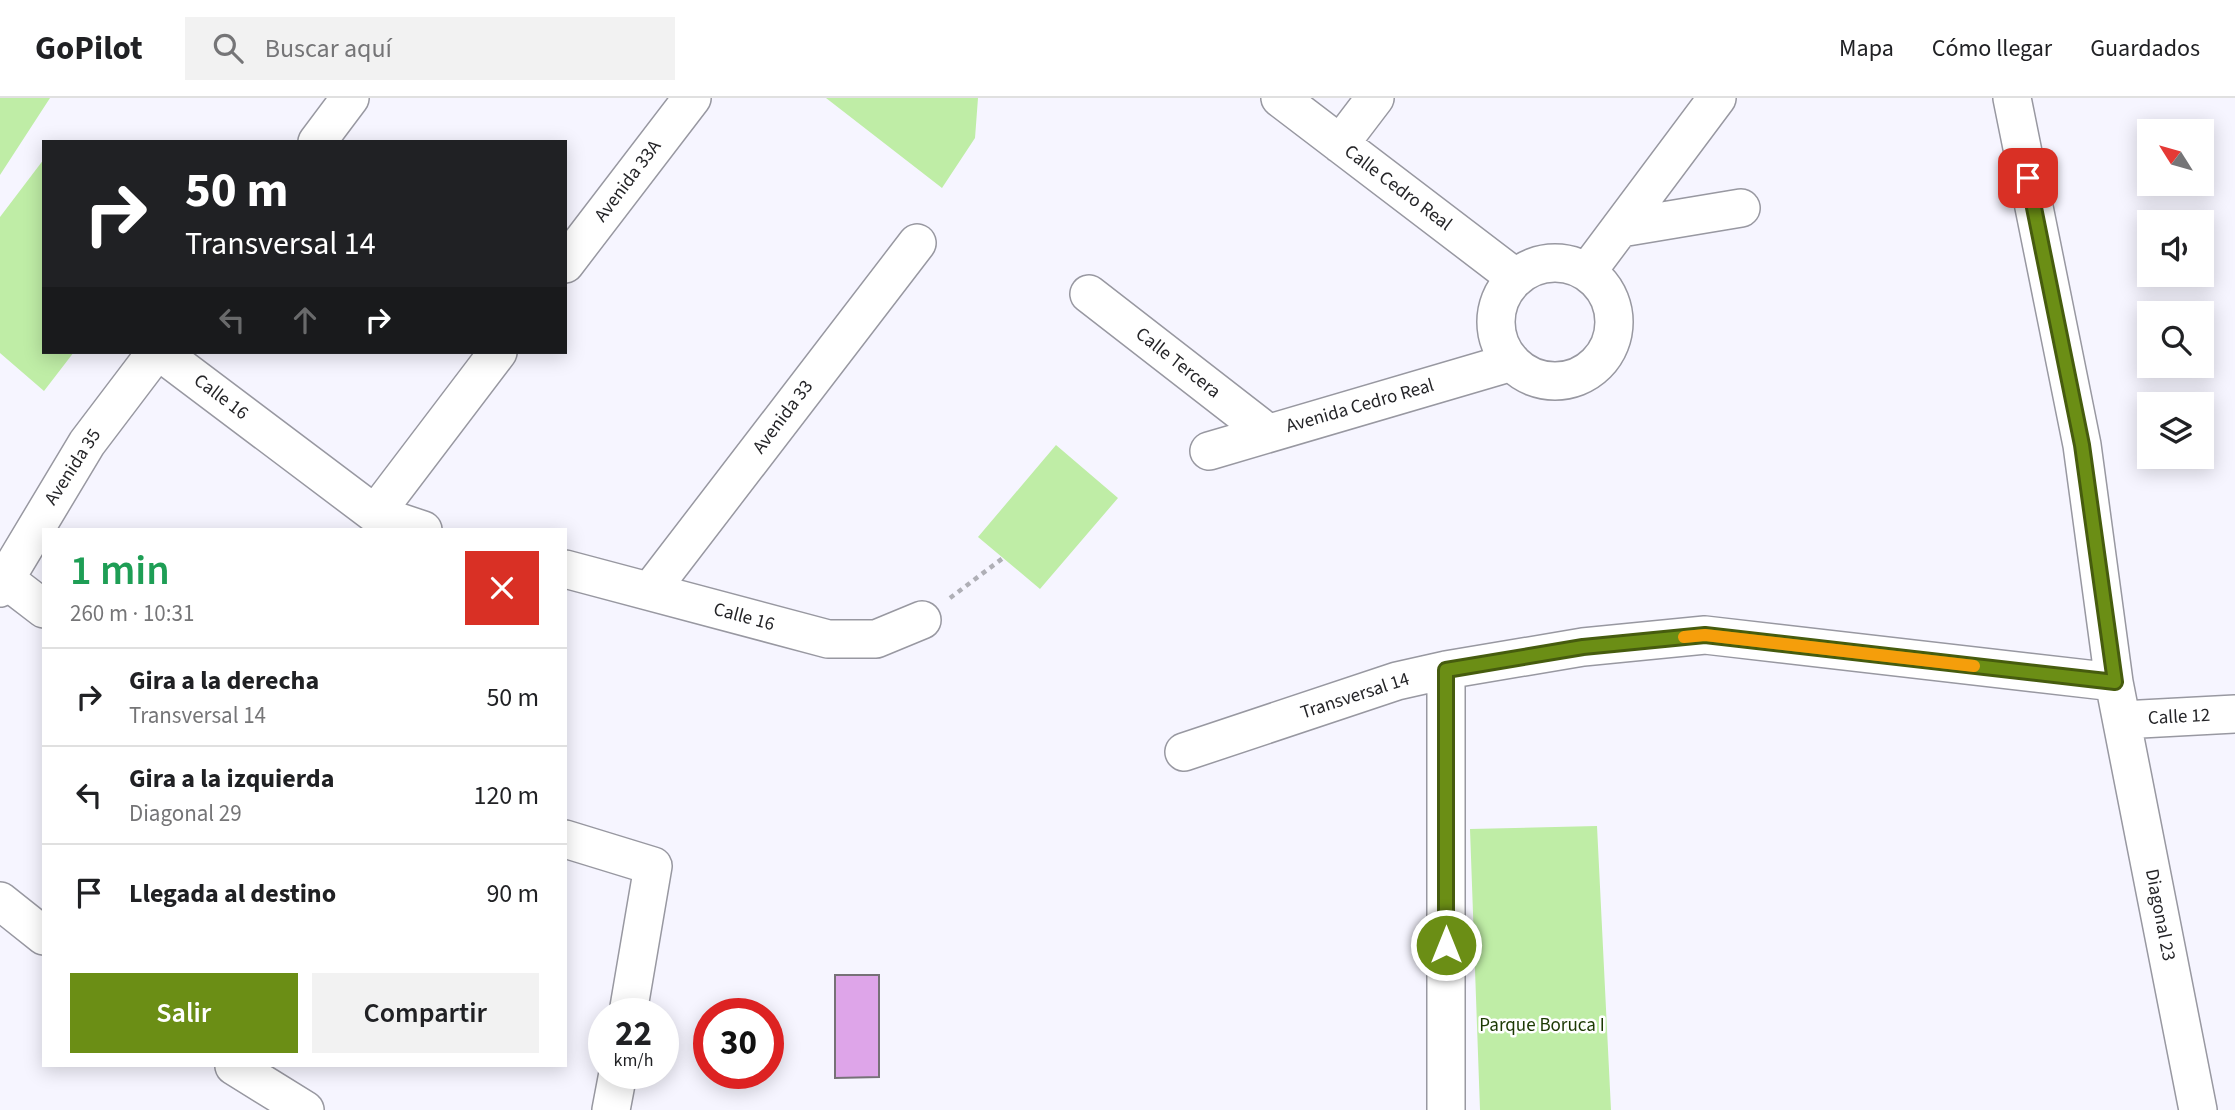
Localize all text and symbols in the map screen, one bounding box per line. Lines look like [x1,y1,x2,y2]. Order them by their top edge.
search box [185,17,675,80]
text: GoPilot [35,25,143,72]
icon: search [209,29,247,67]
text: Buscar aquí [265,30,392,67]
text: Mapa [1839,31,1894,66]
text: Cómo llegar [1932,31,2052,66]
text: Guardados [2090,31,2200,66]
north arrow [2137,119,2214,196]
map controls [2137,119,2214,469]
street label: Avenida 33A [588,134,668,228]
street label: Calle Cedro Real [1338,138,1458,238]
pin [1998,148,2058,208]
text: 50 m [185,156,289,226]
icon: arrive [2009,159,2047,197]
icon: right [70,168,161,259]
button: sound [2137,210,2214,287]
text: Transversal 14 [185,221,376,267]
icon: left [213,301,251,339]
icon: ahead [286,301,324,339]
icon: right [359,301,397,339]
button: search [2137,301,2214,378]
street label: Calle Tercera [1130,321,1226,405]
street label: Calle 16 [188,367,254,427]
street label: Avenida Cedro Real [1283,372,1437,440]
street label: Avenida 33 [746,374,820,460]
button: layers [2137,392,2214,469]
street label: Avenida 35 [38,423,108,511]
text: 1 min [70,541,170,601]
button: close [465,551,539,625]
street label: Calle 16 [710,596,778,638]
text: 260 m · 10:31 [70,597,194,630]
text: Gira a la derecha [129,662,319,699]
street label: Transversal 14 [1297,666,1413,726]
icon: right [70,678,108,716]
text: 50 m [486,679,539,716]
text: Transversal 14 [129,699,266,732]
street label: Calle 12 [2147,702,2211,732]
text: Gira a la izquierda [129,760,334,797]
icon: left [70,776,108,814]
text: 120 m [473,777,539,814]
text: Diagonal 29 [129,797,242,830]
street label: Diagonal 23 [2138,867,2182,963]
icon: arrive [70,874,108,912]
text: Llegada al destino [129,875,336,912]
text: 90 m [486,875,539,912]
position arrow [1409,908,1483,982]
button: Salir [70,973,298,1053]
button: Compartir [312,973,539,1053]
speed limit sign: 30 [693,998,784,1089]
text: 22 [615,1009,652,1059]
park label: Parque Boruca I [1479,1012,1605,1039]
text: km/h [614,1048,653,1073]

